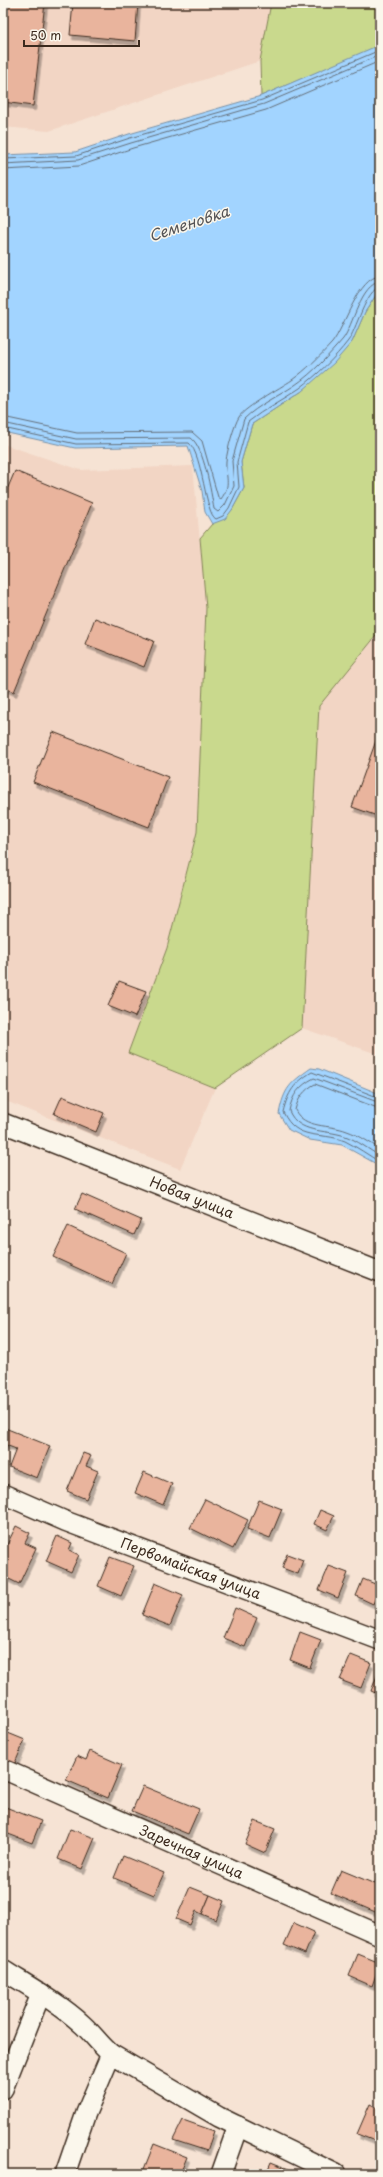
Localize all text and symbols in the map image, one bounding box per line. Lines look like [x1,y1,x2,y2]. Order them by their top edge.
scale bar [24,22,139,48]
text: 50 m [30,26,61,44]
water label: Семеновка [145,199,232,246]
street label: Новая улица [147,1171,237,1223]
street label: Первомайская улица [118,1532,264,1604]
street label: Заречная улица [136,1819,247,1884]

